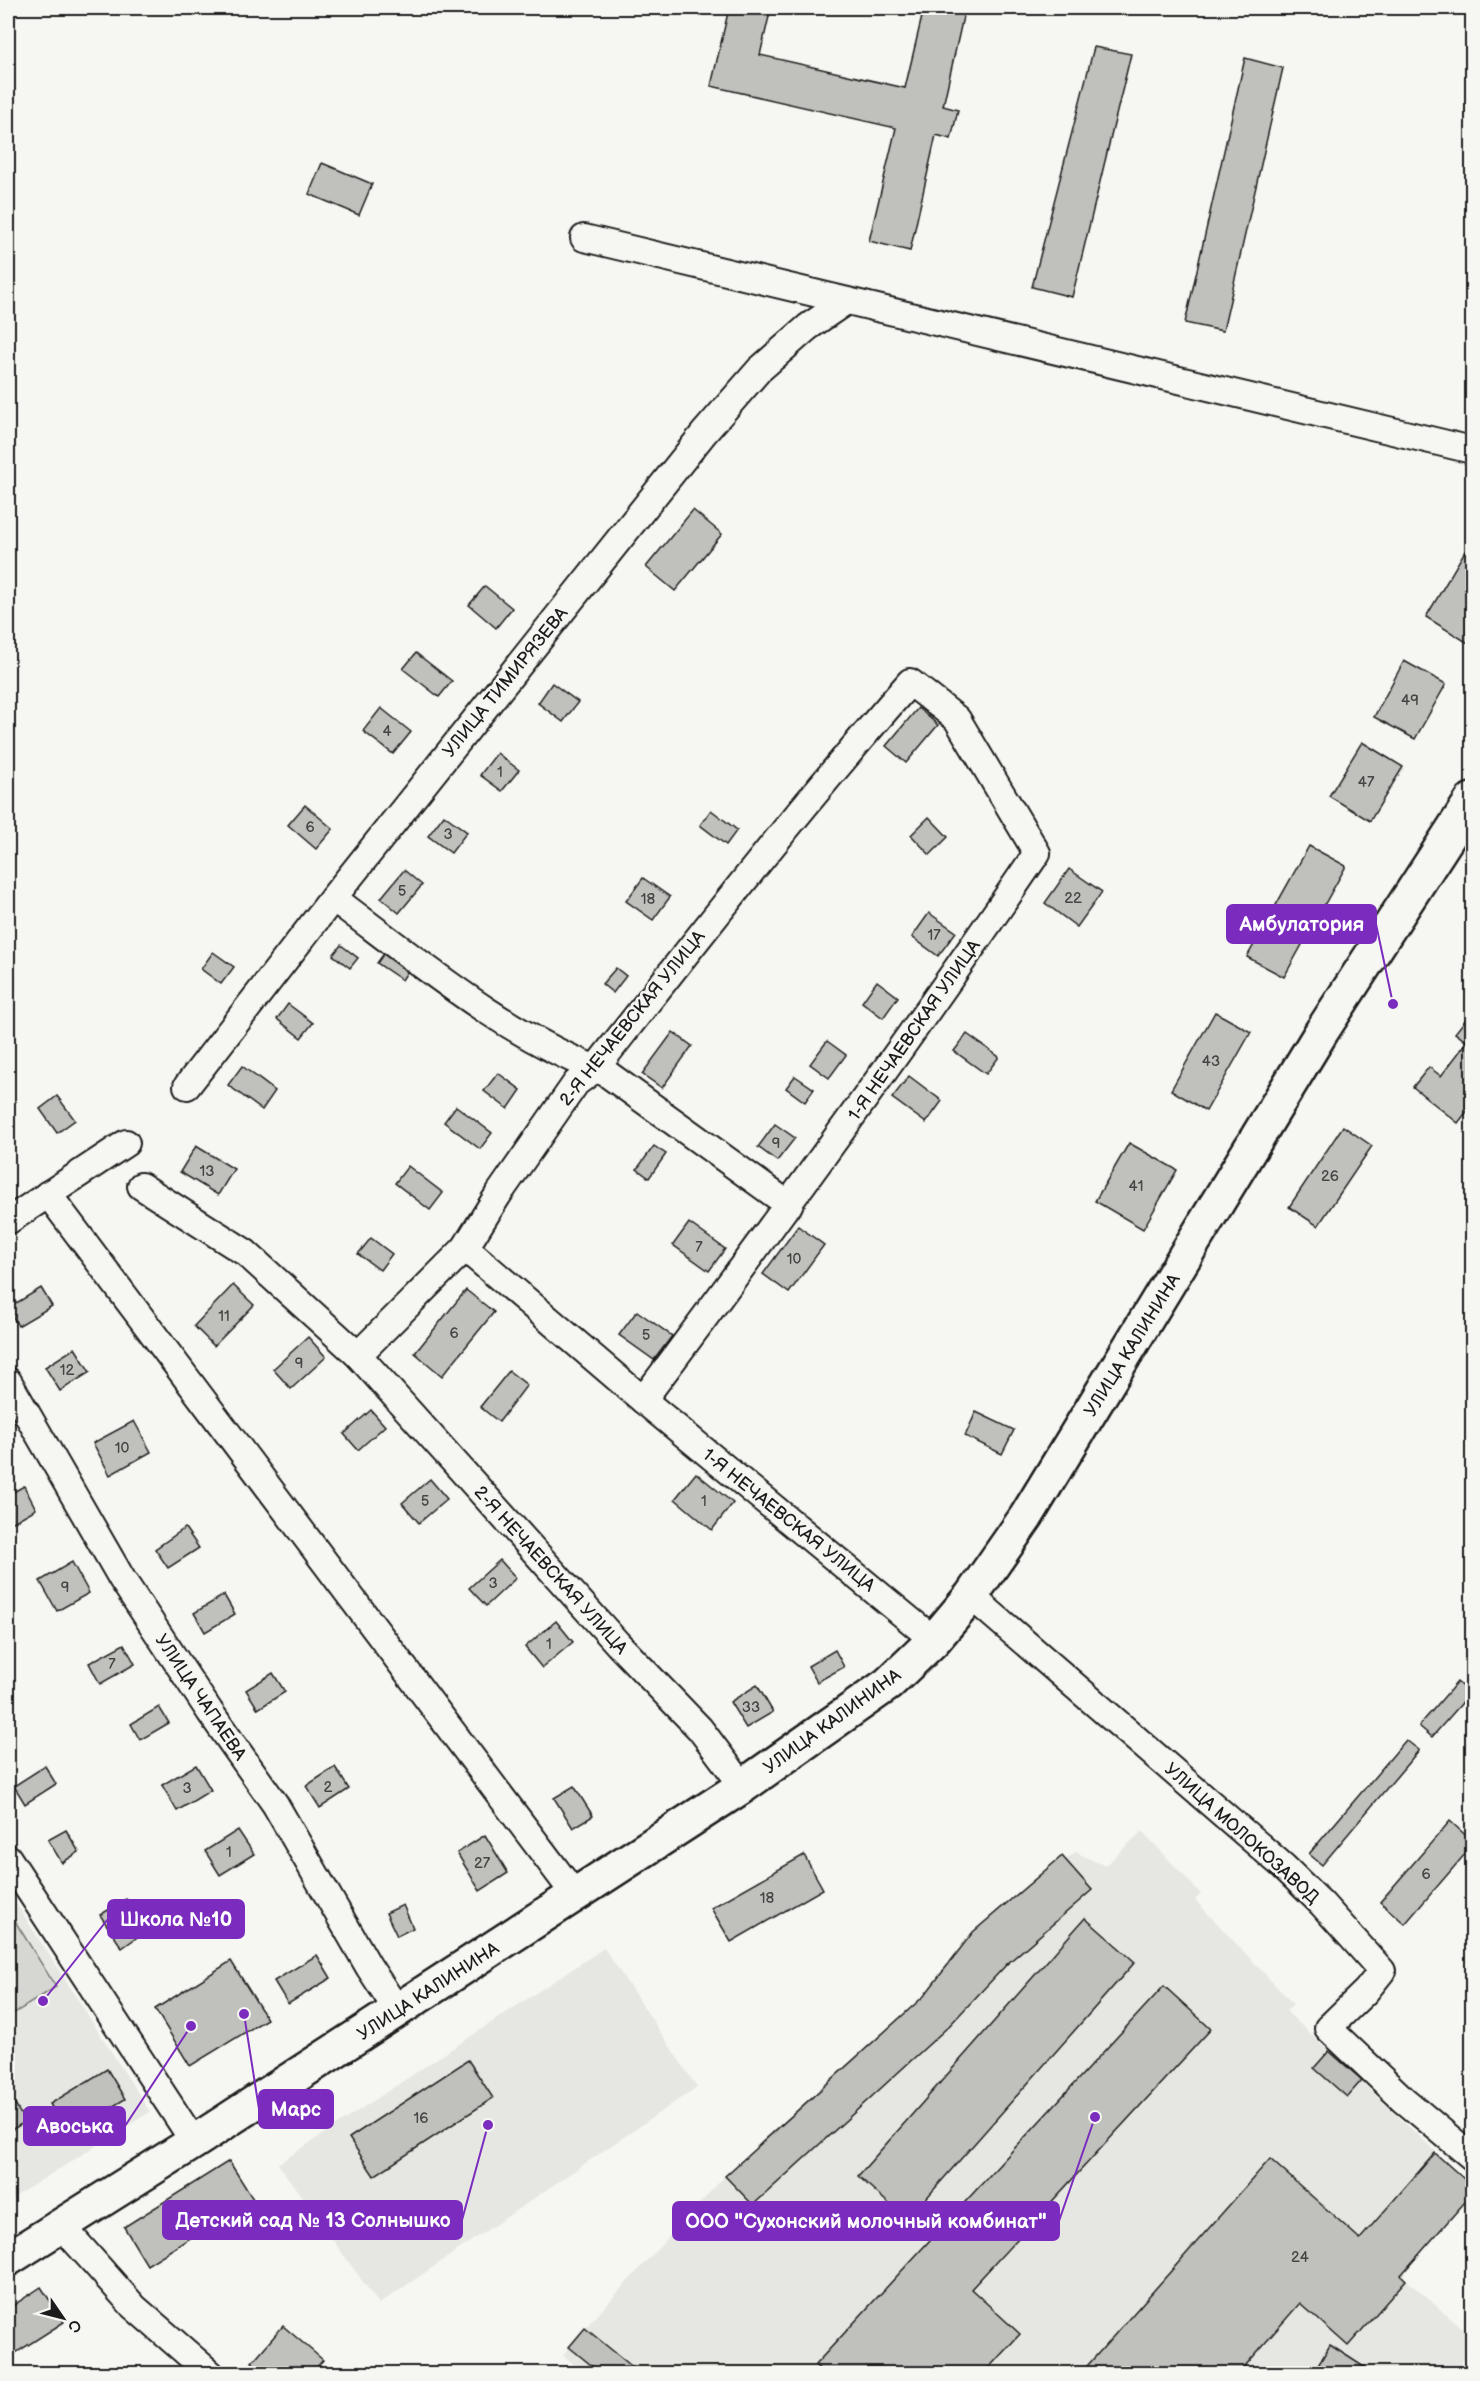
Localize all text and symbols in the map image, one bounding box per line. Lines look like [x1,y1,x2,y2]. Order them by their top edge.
street label: УЛИЦА ТИМИРЯЗЕВА [438,603,572,762]
house number: 49 [1401,691,1419,710]
house number: 4 [382,722,392,741]
house number: 1 [497,763,503,782]
house number: 47 [1358,773,1375,792]
house number: 6 [305,818,315,837]
house number: 3 [443,825,453,844]
house number: 5 [398,882,406,901]
house number: 22 [1064,889,1082,908]
house number: 18 [641,890,656,909]
callout: Амбулатория [1227,905,1376,943]
text: Амбулатория [1239,913,1364,937]
street label: 2-Я НЕЧАЕВСКАЯ УЛИЦА [555,926,710,1110]
house number: 17 [927,926,941,945]
street label: 1-Я НЕЧАЕВСКАЯ УЛИЦА [844,936,985,1125]
house number: 43 [1202,1052,1220,1071]
house number: 9 [772,1134,780,1153]
house number: 13 [199,1162,215,1181]
house number: 26 [1321,1167,1339,1186]
house number: 41 [1129,1177,1143,1196]
house number: 7 [695,1238,703,1257]
house number: 10 [787,1250,801,1269]
street label: УЛИЦА КАЛИНИНА [1080,1270,1185,1421]
house number: 11 [218,1307,230,1326]
house number: 6 [449,1324,459,1343]
house number: 5 [642,1326,650,1345]
house number: 9 [295,1354,303,1373]
house number: 12 [60,1361,74,1380]
house number: 10 [115,1439,129,1458]
street label: 1-Я НЕЧАЕВСКАЯ УЛИЦА [698,1444,879,1596]
street label: 2-Я НЕЧАЕВСКАЯ УЛИЦА [469,1482,632,1659]
house number: 5 [421,1492,429,1511]
house number: 1 [701,1492,707,1511]
house number: 3 [488,1574,498,1593]
house number: 9 [61,1578,69,1597]
street label: УЛИЦА ЧАПАЕВА [151,1630,251,1764]
house number: 1 [546,1635,552,1654]
house number: 7 [108,1655,116,1674]
street label: УЛИЦА КАЛИНИНА [760,1665,905,1778]
house number: 33 [742,1698,760,1717]
street label: УЛИЦА МОЛОКОЗАВОД [1160,1759,1323,1908]
house number: 2 [324,1778,333,1797]
house number: 3 [182,1779,192,1798]
house number: 1 [226,1843,232,1862]
house number: 27 [474,1854,491,1873]
house number: 6 [1421,1865,1431,1884]
house number: 18 [760,1889,775,1908]
callout: Школа №10 [108,1900,244,1938]
text: Школа №10 [120,1908,232,1932]
street label: УЛИЦА КАЛИНИНА [354,1938,503,2045]
callout: Марс [259,2090,333,2128]
text: Марс [271,2098,321,2122]
callout: Авоська [24,2107,125,2145]
house number: 16 [414,2109,428,2128]
text: Авоська [36,2115,114,2139]
callout: Детский сад № 13 Солнышко [163,2201,462,2239]
callout: ООО "Сухонский молочный комбинат" [673,2202,1059,2240]
text: Детский сад № 13 Солнышко [175,2209,451,2233]
text: ООО "Сухонский молочный комбинат" [685,2210,1047,2234]
house number: 24 [1291,2248,1309,2267]
north arrow [33,2288,93,2348]
text: С [63,2316,85,2336]

